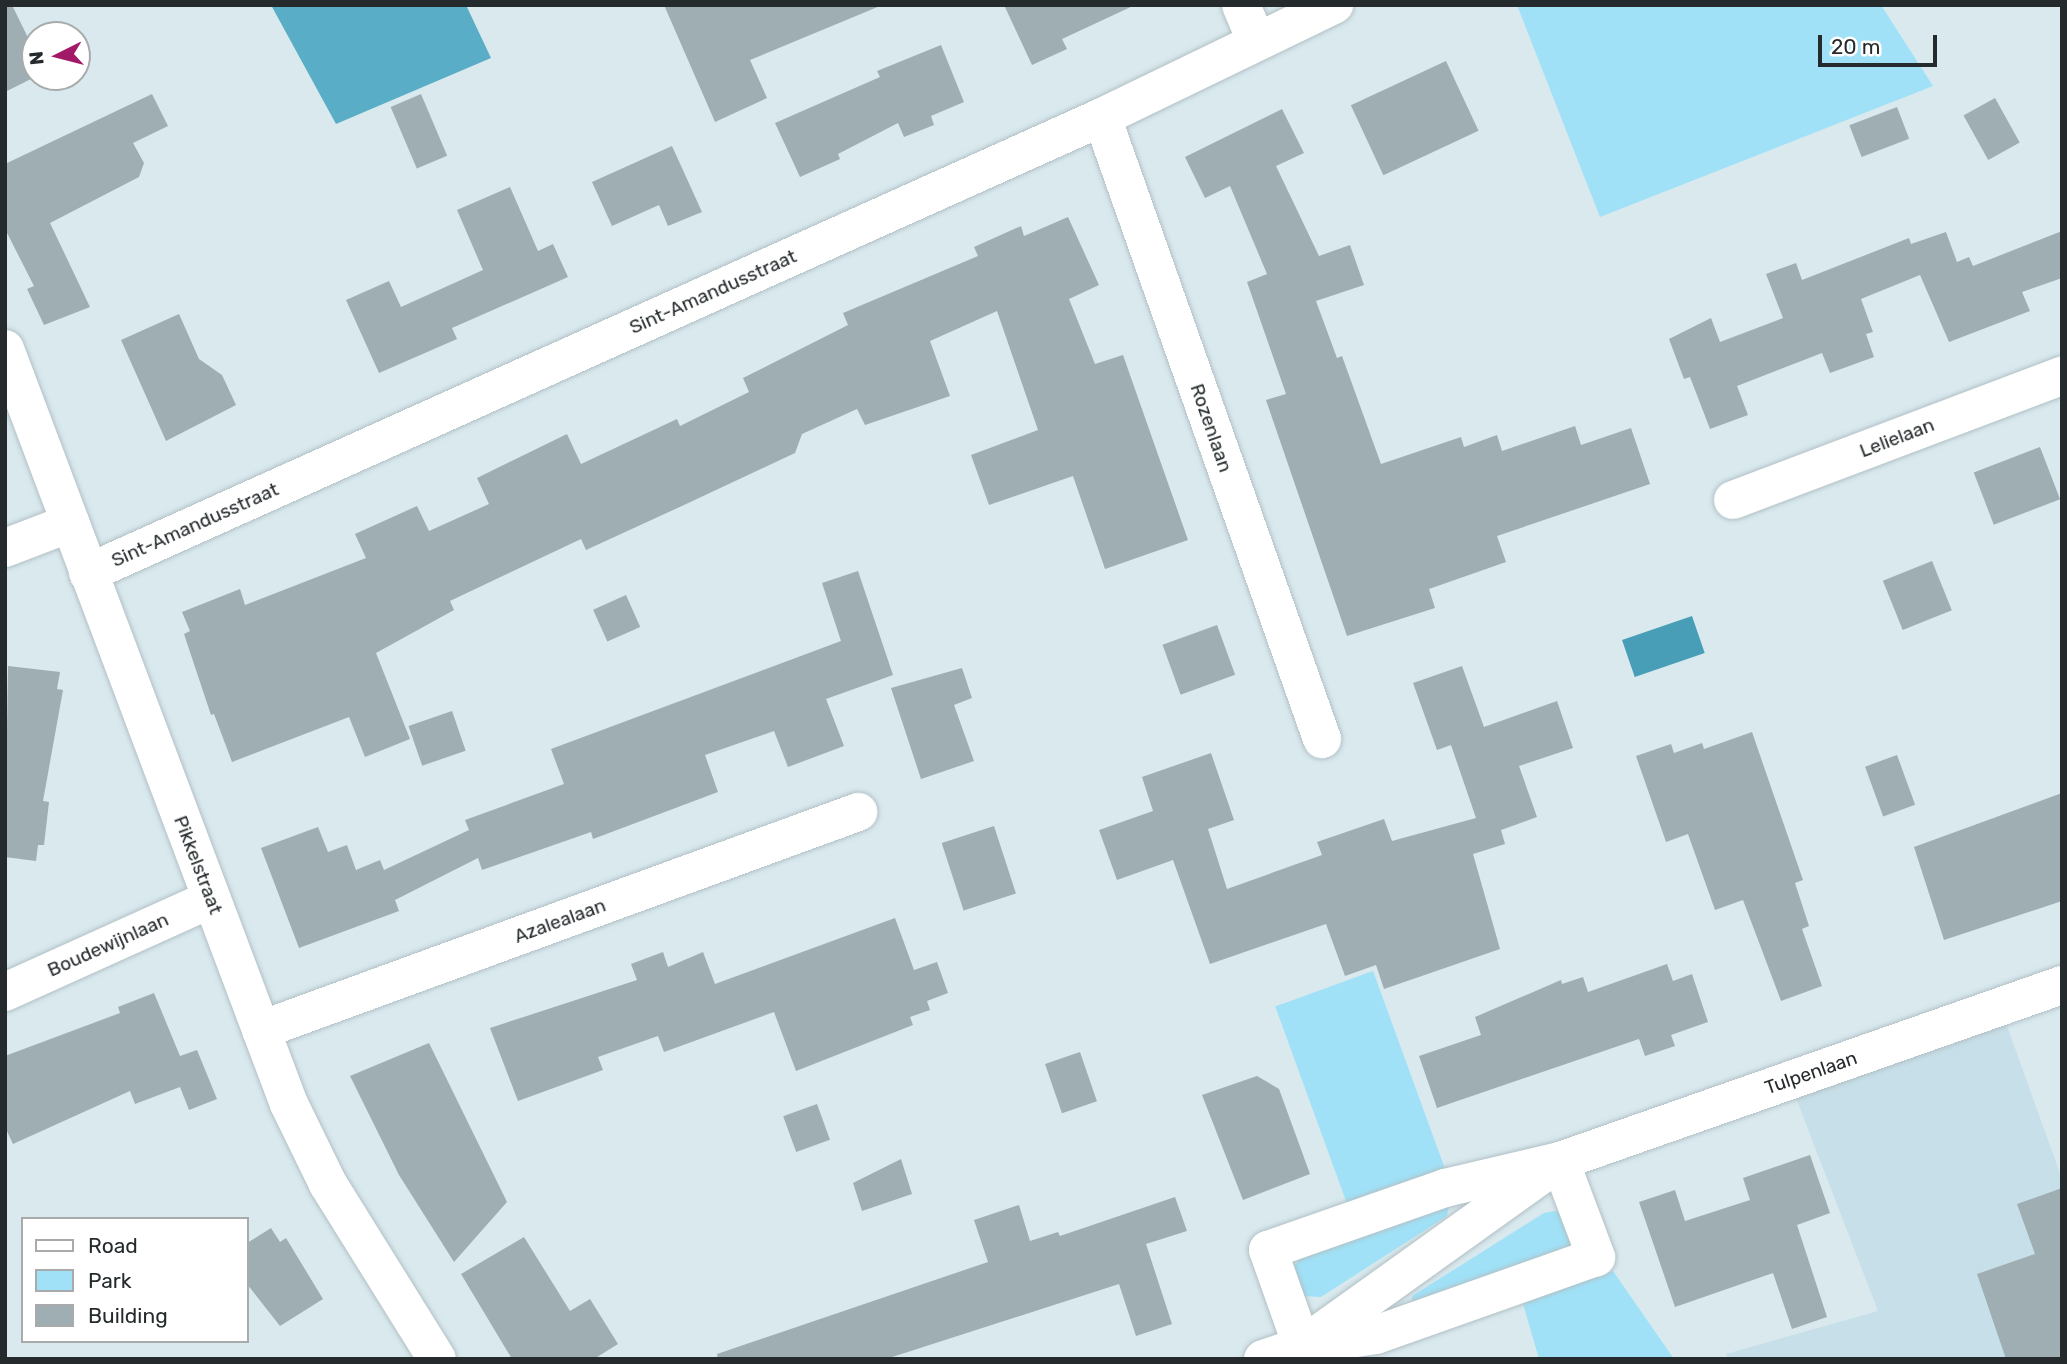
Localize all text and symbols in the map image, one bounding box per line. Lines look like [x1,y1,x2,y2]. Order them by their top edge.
north arrow [21,21,91,91]
scale bar [1822,21,1941,65]
text: 20 m [1831,34,1880,59]
text: N [24,50,49,66]
street label: Sint-Amandusstraat [626,245,800,339]
street label: Rozenlaan [1185,381,1237,475]
street label: Lelielaan [1856,413,1938,463]
street label: Sint-Amandusstraat [108,478,282,572]
street label: Pikkelstraat [169,813,227,917]
street label: Azalealaan [511,894,609,948]
street label: Boudewijnlaan [44,908,172,982]
street label: Tulpenlaan [1762,1047,1860,1099]
legend [21,1217,248,1343]
text: Road [88,1233,138,1258]
text: Park [88,1268,132,1293]
text: Building [88,1303,168,1328]

